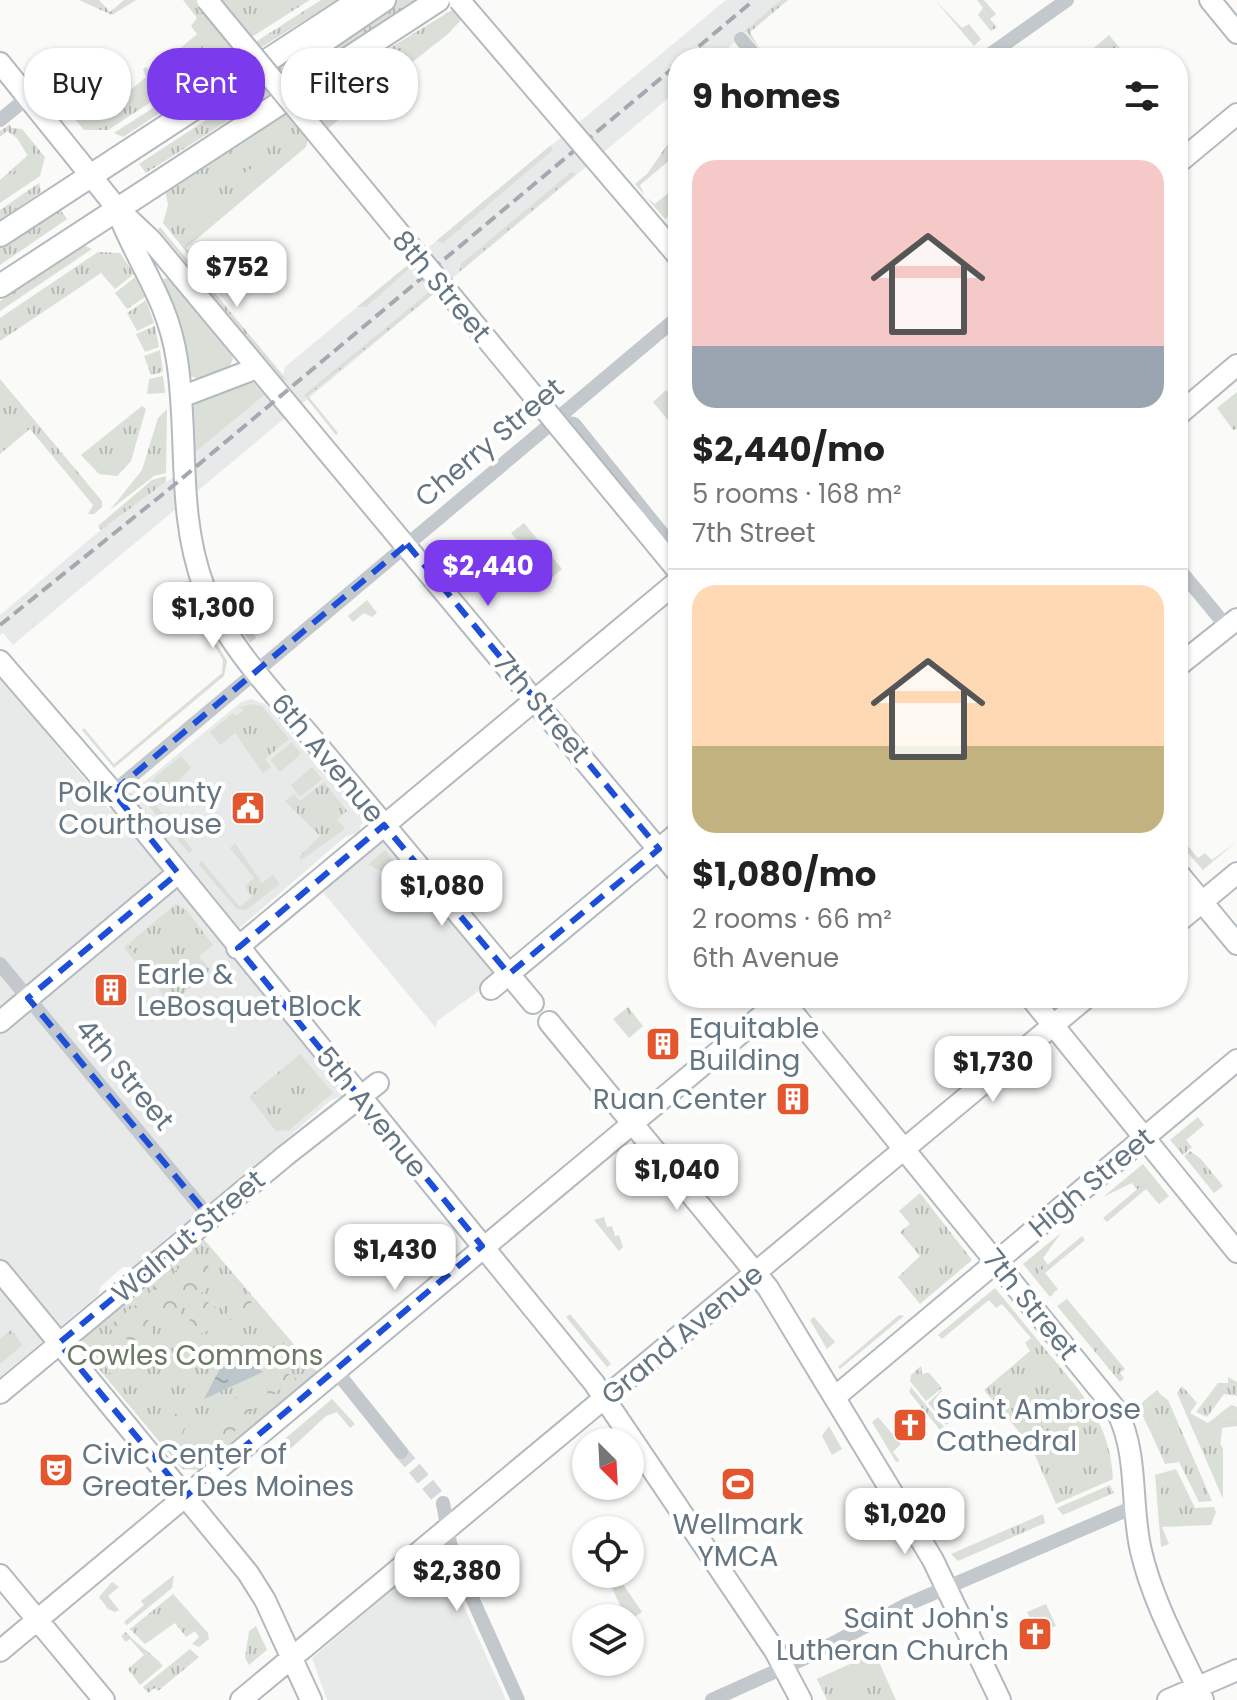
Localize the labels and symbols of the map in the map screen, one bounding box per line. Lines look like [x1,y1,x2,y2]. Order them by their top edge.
street label: 8th Street [383,222,500,351]
pin: $752 [190,241,284,309]
street label: Cherry Street [407,369,572,516]
pin: $2,440 [423,540,553,608]
pin: $1,300 [148,582,278,650]
street label: 7th Street [484,644,599,771]
street label: 6th Avenue [262,685,394,832]
place label: Polk County Courthouse [58,773,222,844]
public building icon: Polk County Courthouse [229,789,267,827]
pin: $1,080 [377,860,507,928]
place label: Earle & LeBosquet Block [137,955,362,1026]
building icon: Earle & LeBosquet Block [92,971,130,1009]
place label: Equitable Building [689,1009,819,1080]
street label: 4th Street [66,1010,183,1139]
building icon: Equitable Building [644,1025,682,1063]
pin: $1,730 [928,1036,1058,1104]
street label: 5th Avenue [307,1039,437,1186]
place label: Ruan Center [593,1080,767,1119]
building icon: Ruan Center [774,1080,812,1118]
street label: High Street [1020,1118,1162,1246]
pin: $1,040 [612,1144,742,1212]
street label: Walnut Street [104,1161,273,1312]
pin: $1,430 [330,1224,460,1292]
street label: 7th Street [974,1240,1088,1368]
street label: Grand Avenue [593,1255,772,1414]
park label: Cowles Commons [67,1336,323,1375]
place label: Saint Ambrose Cathedral [936,1390,1141,1461]
church icon: Saint Ambrose Cathedral [891,1406,929,1444]
north arrow [572,1428,644,1500]
place label: Civic Center of Greater Des Moines [82,1435,354,1506]
theatre icon: Civic Center of Greater Des Moines [37,1451,75,1489]
sports icon: Wellmark YMCA [719,1465,757,1503]
pin: $1,020 [840,1488,970,1556]
place label: Wellmark YMCA [672,1505,804,1576]
pin: $2,380 [392,1545,522,1613]
place label: Saint John's Lutheran Church [776,1599,1009,1670]
church icon: Saint John's Lutheran Church [1016,1615,1054,1653]

